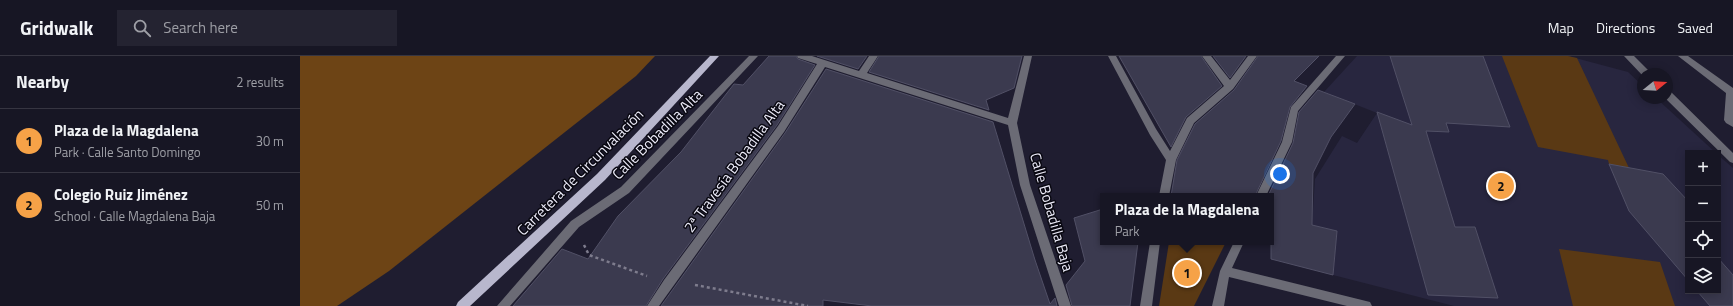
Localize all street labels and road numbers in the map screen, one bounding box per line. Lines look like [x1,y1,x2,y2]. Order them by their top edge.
street label: Calle Bobadilla Alta [606,83,708,185]
street label: 2ª Travesía Bobadilla Alta [678,94,790,237]
street label: Carretera de Circunvalación [511,103,649,241]
street label: Calle Bobadilla Baja [1024,150,1080,275]

